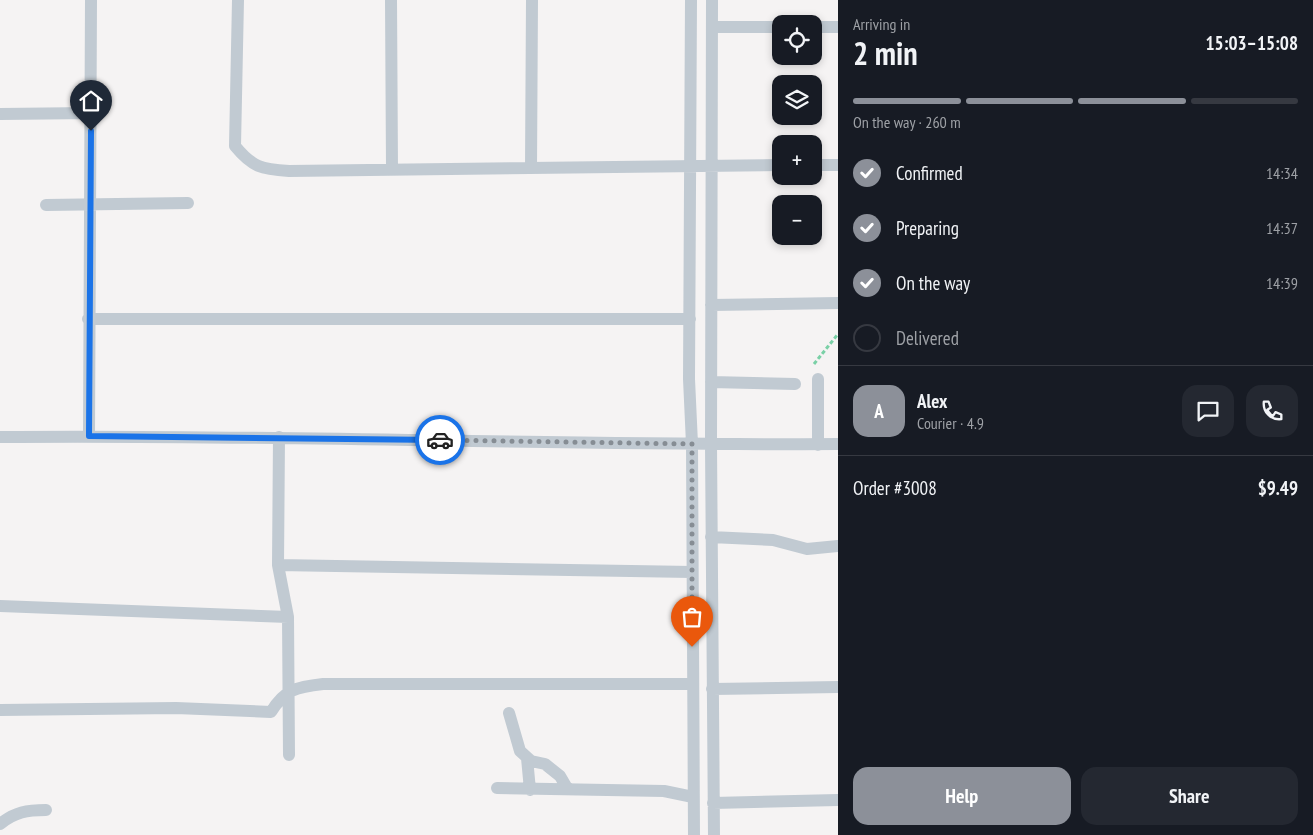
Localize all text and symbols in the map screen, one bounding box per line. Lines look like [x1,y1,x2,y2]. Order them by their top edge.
text: Arriving in [853,14,910,34]
map controls [772,15,822,245]
button: locate [772,15,822,65]
text: 15:03–15:08 [1205,31,1298,55]
text: 2 min [853,32,918,74]
button: layers [772,75,822,125]
pin [70,80,112,131]
icon: home [77,87,105,115]
text: On the way · 260 m [853,112,961,132]
button: + [772,135,822,185]
icon: check [853,159,881,187]
text: Confirmed [896,161,963,185]
text: 14:34 [1266,163,1298,183]
button: − [772,195,822,245]
icon: check [853,214,881,242]
text: Preparing [896,216,959,240]
text: 14:37 [1266,218,1298,238]
icon: check [853,269,881,297]
text: On the way [896,271,970,295]
text: 14:39 [1266,273,1298,293]
text: Delivered [896,326,959,350]
button: chat [1182,385,1234,437]
button: phone [1246,385,1298,437]
text: Alex [917,389,947,413]
text: A [874,399,884,423]
text: Courier · 4.9 [917,413,984,433]
courier [415,415,465,465]
icon: car [426,426,454,454]
text: Order #3008 [853,476,937,500]
text: $9.49 [1258,476,1298,500]
pin [671,596,713,647]
icon: bag [678,603,706,631]
button: Help [853,767,1071,825]
button: Share [1081,767,1298,825]

